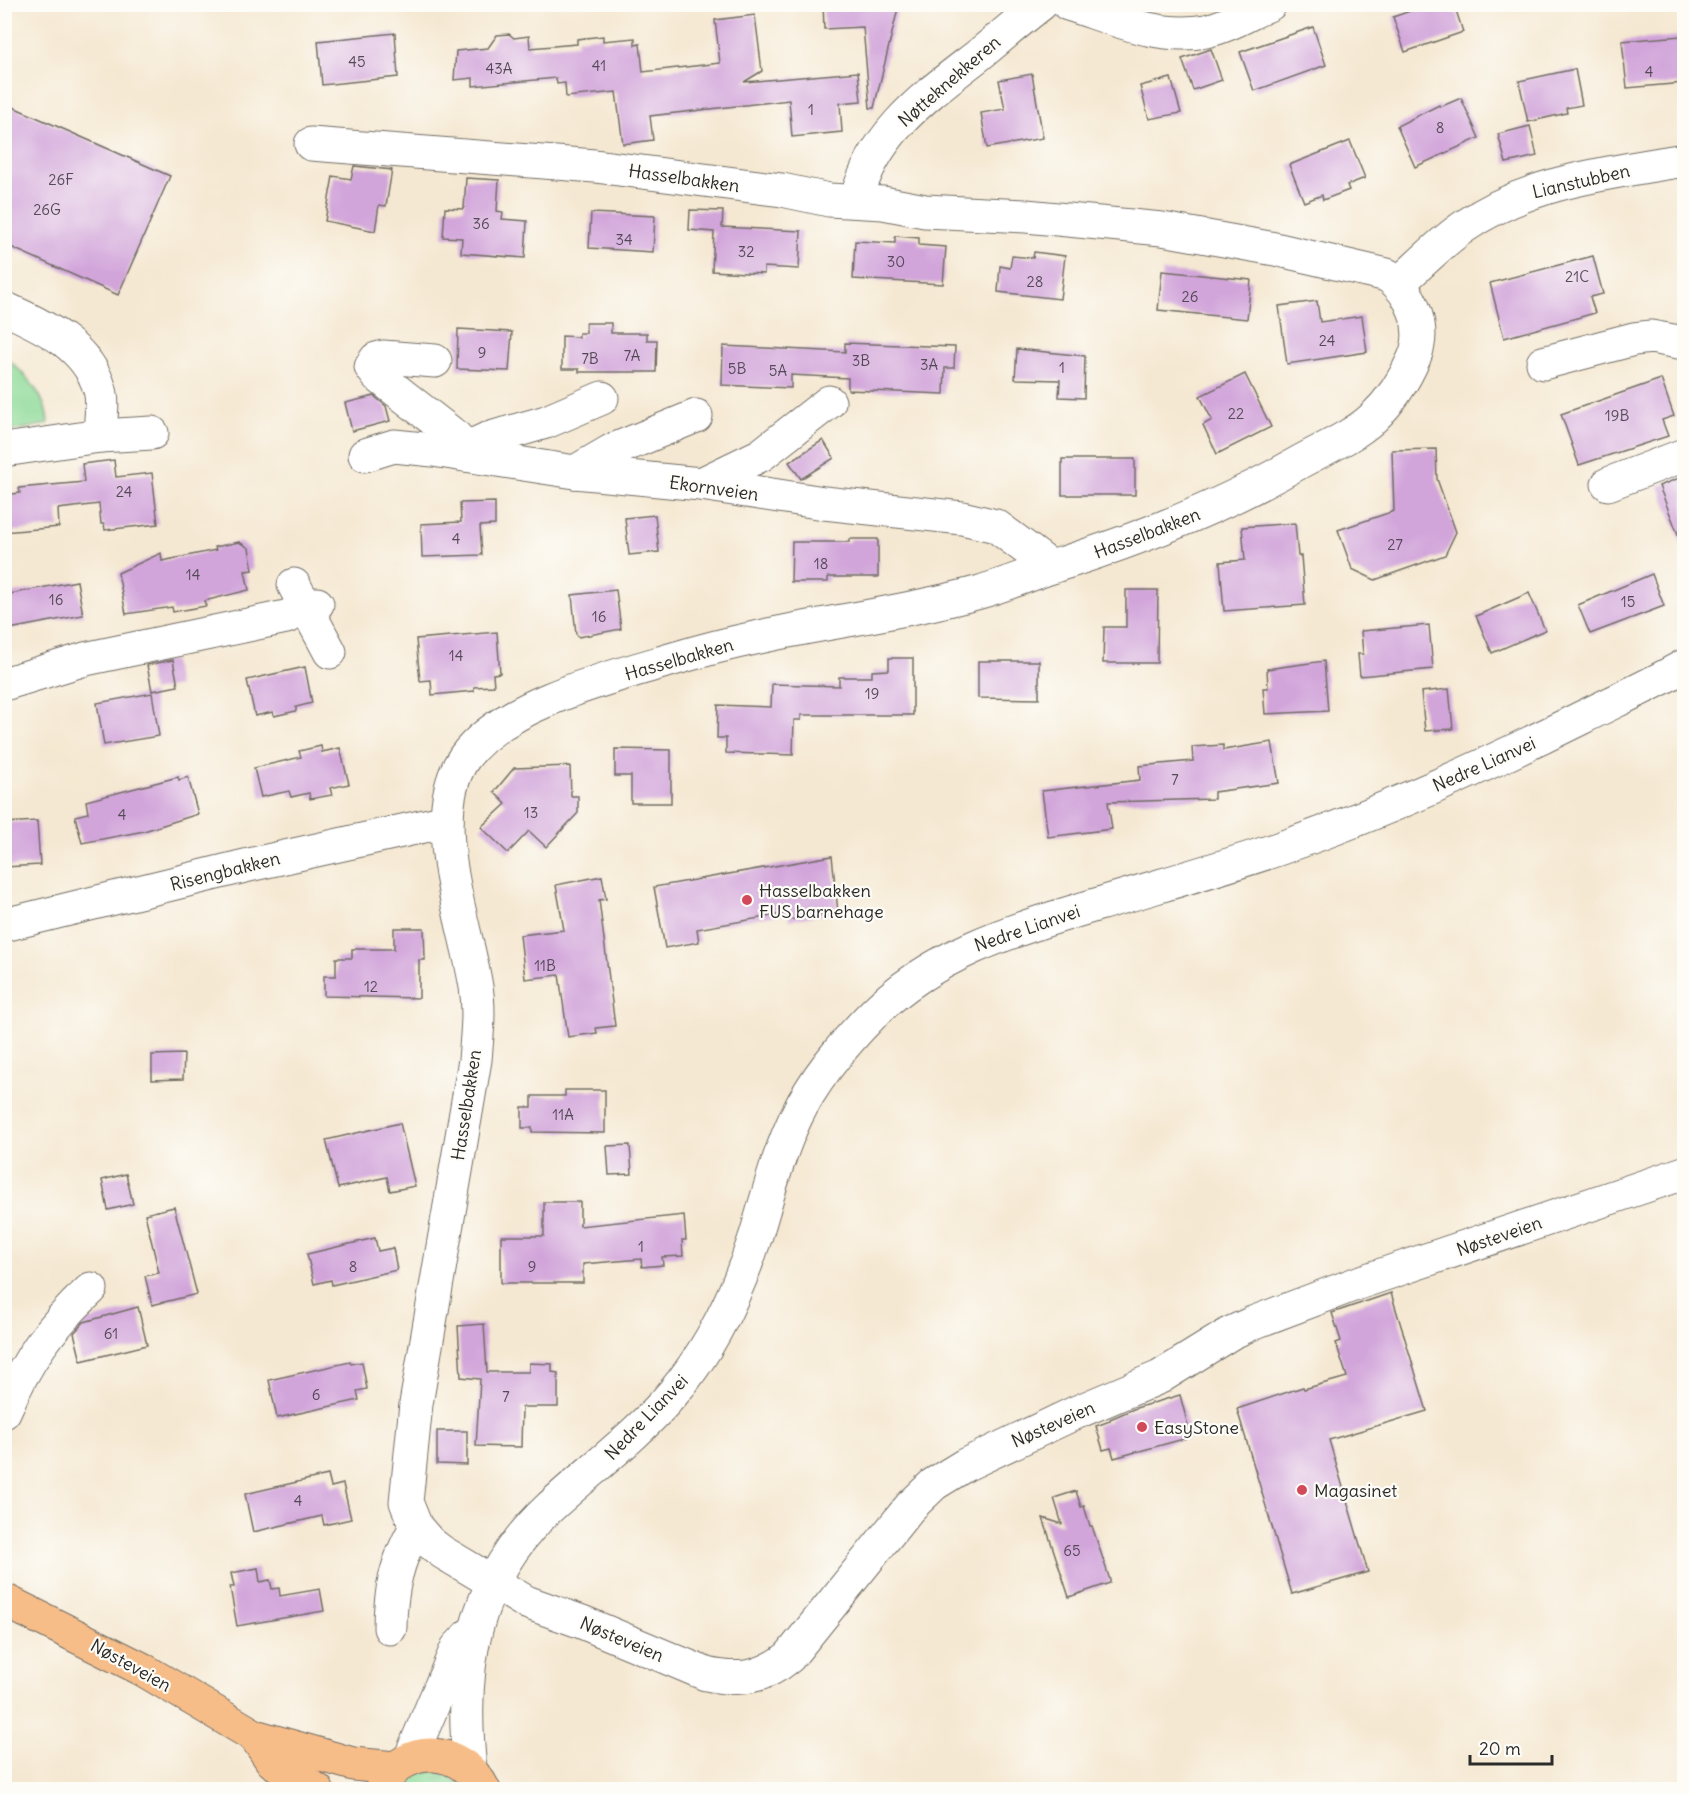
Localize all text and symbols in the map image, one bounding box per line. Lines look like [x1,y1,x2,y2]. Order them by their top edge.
street label: Nøtteknekkeren [893,30,1005,132]
house number: 45 [348,52,366,71]
house number: 41 [592,56,606,75]
house number: 43A [486,59,513,78]
house number: 4 [1645,62,1654,81]
house number: 1 [808,100,814,119]
house number: 8 [1436,118,1444,137]
street label: Hasselbakken [627,159,741,197]
street label: Lianstubben [1530,159,1632,203]
house number: 26F [48,170,74,189]
house number: 26G [33,200,61,219]
house number: 36 [472,214,490,233]
house number: 34 [615,230,633,249]
house number: 32 [738,242,754,261]
house number: 30 [887,252,905,271]
house number: 21C [1565,267,1589,286]
house number: 28 [1027,272,1043,291]
house number: 26 [1182,287,1198,306]
house number: 24 [1319,331,1336,350]
house number: 9 [478,343,486,362]
house number: 7A [624,346,641,365]
house number: 7B [581,349,599,368]
house number: 3B [852,351,870,370]
house number: 3A [920,355,938,374]
house number: 1 [1059,358,1065,377]
house number: 5B [728,359,746,378]
house number: 5A [769,361,787,380]
house number: 22 [1228,404,1244,423]
house number: 19B [1605,406,1629,425]
street label: Ekornveien [668,470,760,506]
house number: 24 [116,482,133,501]
street label: Hasselbakken [1091,502,1203,564]
house number: 4 [452,529,461,548]
house number: 27 [1387,535,1403,554]
house number: 18 [814,554,828,573]
house number: 14 [186,565,201,584]
house number: 16 [49,590,63,609]
house number: 15 [1621,592,1635,611]
house number: 16 [592,607,606,626]
street label: Hasselbakken [622,633,736,685]
house number: 14 [449,646,464,665]
house number: 19 [865,684,879,703]
street label: Nedre Lianvei [1429,731,1539,797]
house number: 7 [1171,770,1179,789]
house number: 13 [524,803,538,822]
house number: 4 [118,805,127,824]
street label: Risengbakken [168,846,282,896]
place label: Hasselbakken FUS barnehage [759,879,884,923]
marker: Hasselbakken FUS barnehage [740,893,754,907]
street label: Nedre Lianvei [971,899,1083,957]
house number: 11B [534,956,556,975]
house number: 12 [364,977,378,996]
street label: Hasselbakken [446,1048,486,1162]
house number: 11A [552,1105,574,1124]
street label: Nøsteveien [1453,1211,1545,1261]
house number: 1 [638,1237,644,1256]
house number: 8 [349,1257,357,1276]
house number: 9 [528,1257,536,1276]
house number: 61 [104,1324,118,1343]
street label: Nedre Lianvei [599,1369,693,1465]
house number: 6 [312,1385,320,1404]
house number: 7 [502,1387,510,1406]
street label: Nøsteveien [1008,1395,1098,1453]
place label: EasyStone [1154,1416,1239,1439]
marker: EasyStone [1135,1420,1149,1434]
place label: Magasinet [1314,1479,1397,1502]
marker: Magasinet [1295,1483,1309,1497]
house number: 4 [294,1491,303,1510]
house number: 65 [1063,1541,1081,1560]
street label: Nøsteveien [577,1611,667,1667]
street label: Nøsteveien [87,1633,175,1697]
scale bar [1470,1728,1552,1766]
text: 20 m [1479,1737,1521,1760]

